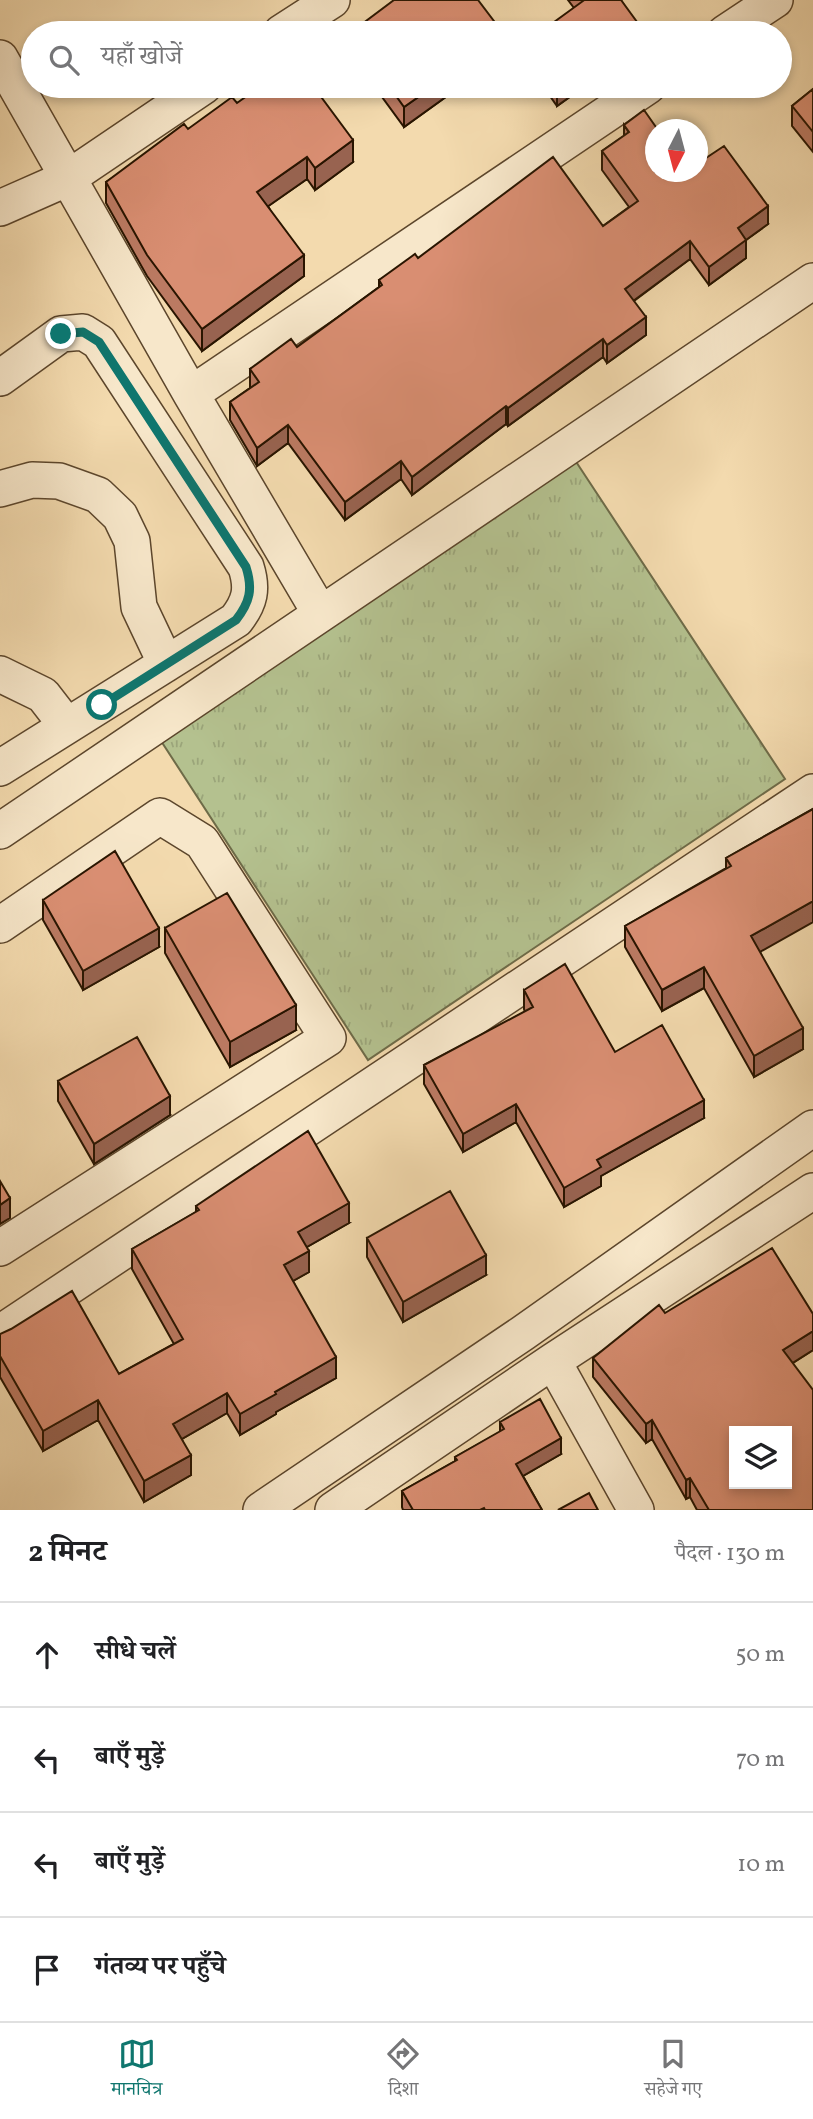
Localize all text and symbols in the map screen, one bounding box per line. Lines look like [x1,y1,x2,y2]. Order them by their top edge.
search box [21,21,792,98]
text: यहाँ खोजें [101,39,182,75]
icon: search [45,41,83,79]
north arrow [645,119,708,182]
route end [45,318,76,349]
route start [86,689,117,720]
map controls [729,1426,792,1489]
button: layers [729,1426,792,1489]
text: 2 मिनट [28,1532,106,1574]
text: पैदल · 130 m [675,1538,785,1570]
text: सीधे चलें [95,1634,176,1670]
icon: ahead [28,1636,66,1674]
text: 50 m [736,1639,785,1671]
text: बाएँ मुड़ें [95,1739,165,1775]
icon: left [28,1741,66,1779]
text: 70 m [736,1744,785,1776]
text: बाएँ मुड़ें [95,1844,165,1880]
icon: left [28,1846,66,1884]
text: 10 m [737,1849,785,1881]
text: गंतव्य पर पहुँचे [95,1949,226,1985]
icon: arrive [28,1951,66,1989]
tab: मानचित्र [111,2035,162,2107]
tab: दिशा [384,2035,422,2107]
tab: सहेजे गए [644,2035,702,2107]

